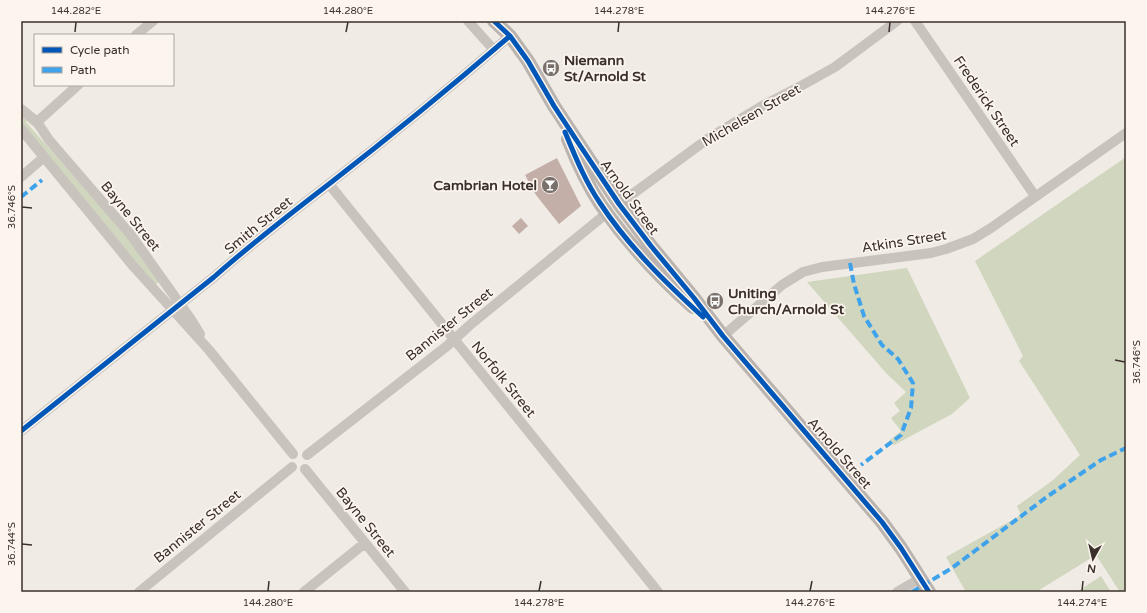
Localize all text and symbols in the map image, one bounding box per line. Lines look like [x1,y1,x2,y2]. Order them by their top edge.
text: 144.282°E [51,5,101,17]
text: 144.280°E [323,5,373,17]
text: 144.278°E [594,5,644,17]
text: 144.276°E [865,5,915,17]
legend [34,34,174,86]
text: Cycle path [70,43,129,57]
place label: Niemann St/Arnold St [564,52,646,85]
street label: Frederick Street [950,53,1024,150]
bus stop icon: Niemann St/Arnold St [541,58,561,78]
text: Path [70,63,96,77]
street label: Michelsen Street [699,80,804,151]
street label: Arnold Street [597,156,663,239]
bar icon: Cambrian Hotel [540,175,560,195]
place label: Cambrian Hotel [433,177,537,194]
street label: Bayne Street [97,178,164,255]
text: 36.746°S [6,185,18,229]
street label: Smith Street [221,192,296,258]
street label: Atkins Street [861,226,948,257]
street label: Bannister Street [402,284,497,365]
place label: Uniting Church/Arnold St [728,285,845,318]
bus stop icon: Uniting Church/Arnold St [705,291,725,311]
street label: Norfolk Street [468,338,540,421]
text: 36.746°S [1131,340,1143,384]
street label: Arnold Street [804,414,876,493]
street label: Bayne Street [332,484,399,561]
street label: Bannister Street [150,486,245,567]
text: 36.744°S [6,522,18,566]
north arrow [1073,539,1113,579]
text: N [1086,561,1097,575]
text: 144.280°E [243,597,293,609]
text: 144.278°E [514,597,564,609]
text: 144.276°E [785,597,835,609]
text: 144.274°E [1057,597,1107,609]

